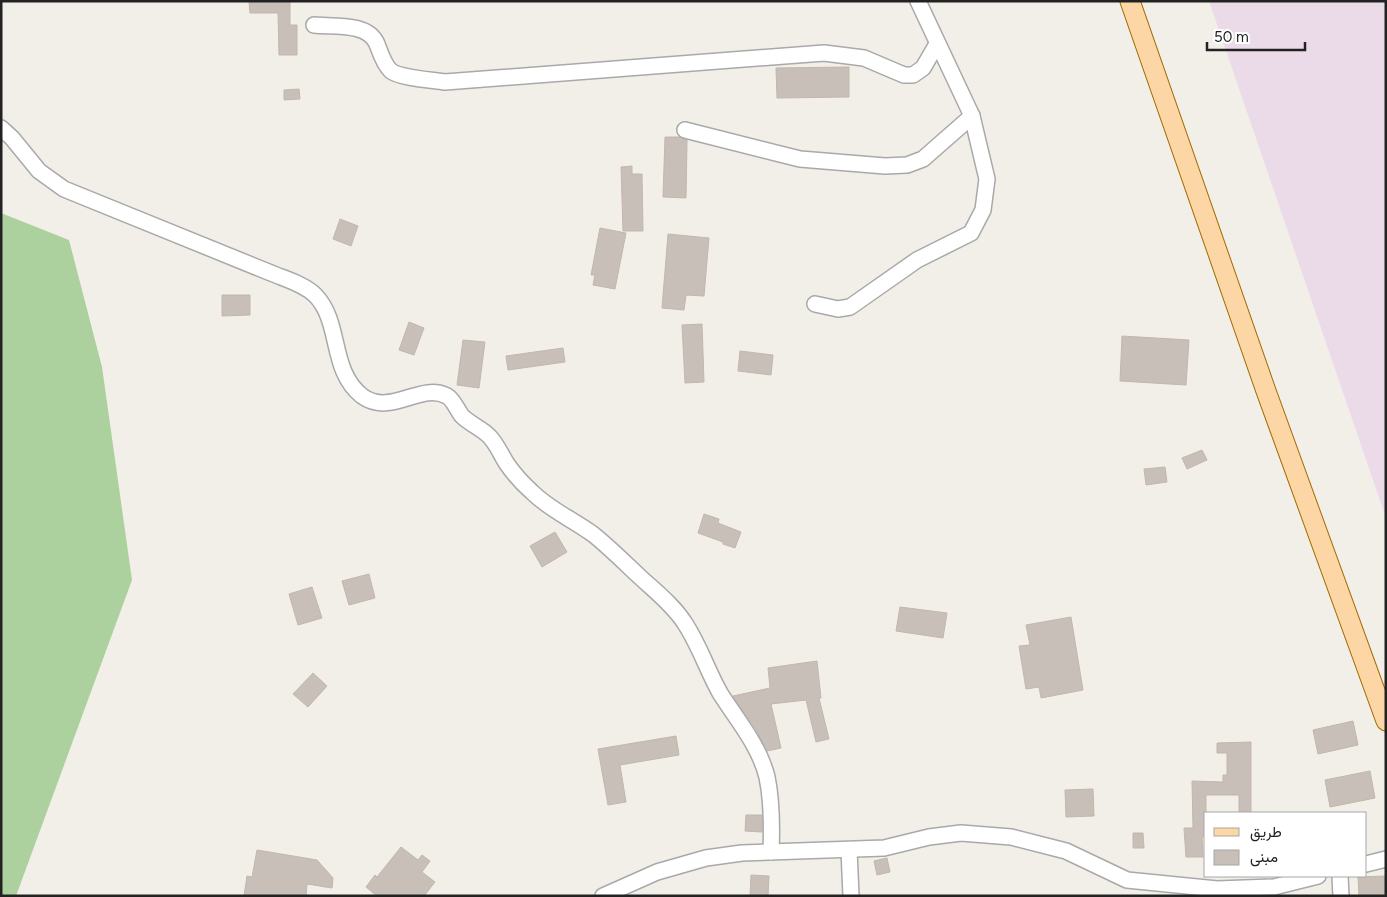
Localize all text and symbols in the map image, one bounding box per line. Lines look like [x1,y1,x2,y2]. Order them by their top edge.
scale bar [1207,20,1304,52]
text: 50 m [1214,28,1249,46]
legend [1204,812,1367,877]
text: طريق [1250,823,1282,842]
text: مبنى [1250,848,1278,867]

